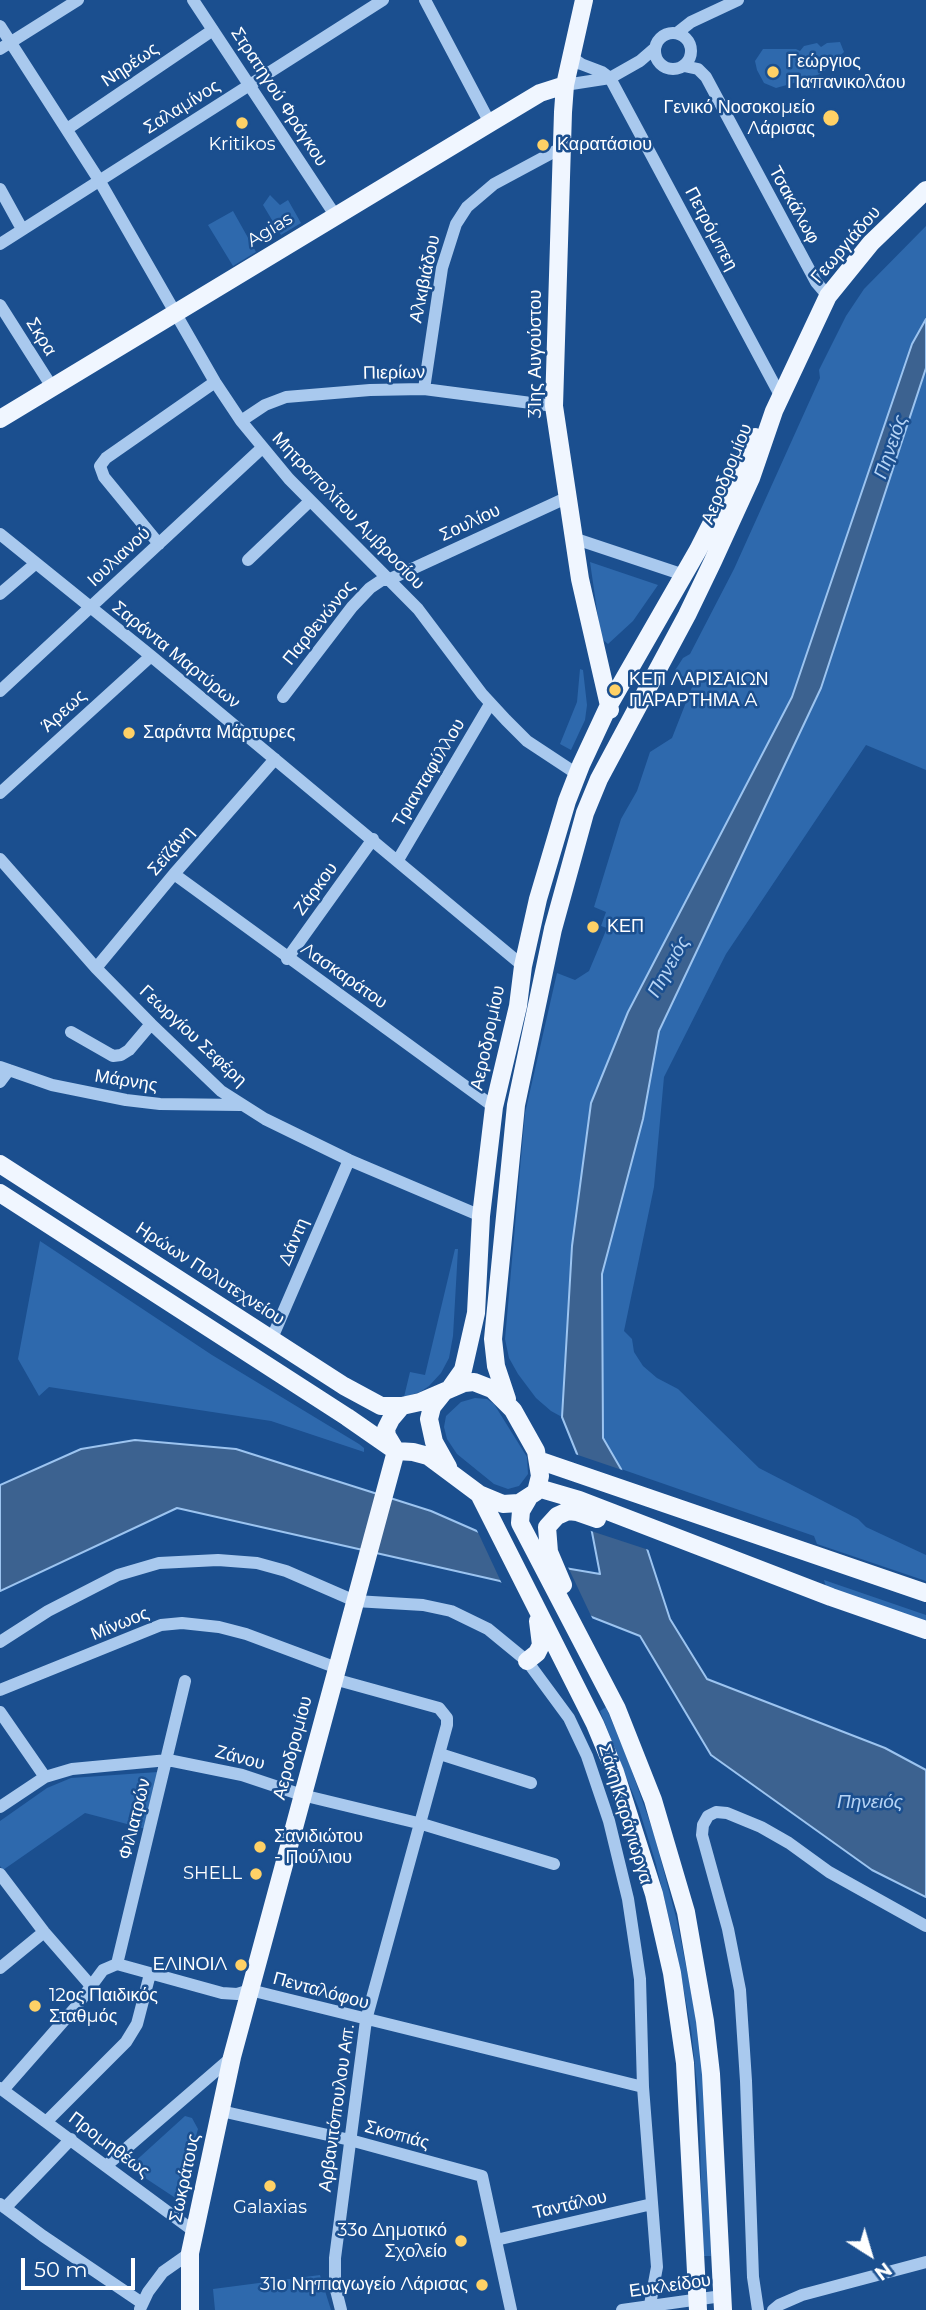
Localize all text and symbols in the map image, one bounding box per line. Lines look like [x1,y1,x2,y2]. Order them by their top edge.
street label: Στρατηγού Φράγκου [226,23,332,171]
street label: Νηρέως [97,38,163,92]
place label: Γεώργιος Παπανικολάου [787,51,906,94]
marker: Γεώργιος Παπανικολάου [765,64,781,80]
street label: Σαλαμίνος [140,75,224,139]
place label: Γενικό Νοσοκομείο Λάρισας [663,97,815,140]
marker: Γενικό Νοσοκομείο Λάρισας [821,108,841,128]
marker: Kritikos [234,115,250,131]
place label: Kritikos [209,134,275,156]
place label: Καρατάσιου [557,134,652,156]
marker: Καρατάσιου [535,137,551,153]
street label: Τσακάλωφ [764,163,824,247]
street label: Πετρόμπεη [680,183,742,275]
street label: Γεωργιάδου [807,202,885,288]
street label: Agias [243,208,297,252]
street label: Αλκιβιάδου [405,233,445,325]
street label: 31ης Αυγούστου [525,290,547,418]
street label: Σκρα [21,314,61,360]
street label: Πιερίων [363,362,425,384]
water label: Πηνειός [869,412,913,482]
street label: Αεροδρομίου [697,421,757,527]
street label: Μητροπολίτου Αμβροσίου [267,428,429,594]
street label: Σουλίου [436,500,504,546]
street label: Ιουλιανού [83,523,155,591]
street label: Παρθενώνος [278,576,360,670]
street label: Σαράντα Μαρτύρων [108,597,244,713]
place label: ΚΕΠ ΛΑΡΙΣΑΙΩΝ ΠΑΡΑΡΤΗΜΑ A [629,669,769,712]
marker: ΚΕΠ ΛΑΡΙΣΑΙΩΝ ΠΑΡΑΡΤΗΜΑ A [607,682,623,698]
street label: Άρεως [37,685,91,737]
street label: Τριανταφύλλου [388,715,470,831]
place label: Σαράντα Μάρτυρες [143,722,295,744]
marker: Σαράντα Μάρτυρες [121,725,137,741]
street label: Σεϊζάνη [143,822,199,880]
street label: Ζάρκου [290,858,342,920]
place label: ΚΕΠ [607,916,644,938]
marker: ΚΕΠ [585,919,601,935]
water label: Πηνειός [643,933,695,1001]
street label: Λασκαράτου [297,938,391,1014]
street label: Γεωργίου Σεφέρη [135,981,251,1091]
street label: Αεροδρομίου [466,984,510,1092]
street label: Μάρνης [93,1065,159,1097]
street label: Δάντη [274,1215,314,1269]
street label: Ηρώων Πολυτεχνείου [131,1218,289,1330]
street label: Μίνωος [88,1603,152,1645]
street label: Αεροδρομίου [269,1694,317,1802]
street label: Ζάνου [213,1741,267,1775]
street label: Σάκη Καράγιωργα [594,1742,656,1886]
street label: Φιλιατρών [114,1776,156,1862]
water label: Πηνειός [837,1791,903,1813]
place label: Σανιδιώτου - Πούλιου [274,1826,363,1868]
marker: Σανιδιώτου - Πούλιου [252,1839,268,1855]
place label: SHELL [183,1863,242,1885]
marker: SHELL [248,1866,264,1882]
place label: ΕΛΙΝΟΙΛ [153,1954,227,1976]
marker: ΕΛΙΝΟΙΛ [233,1957,249,1973]
street label: Πενταλόφου [271,1968,371,2014]
place label: 12ος Παιδικός Σταθμός [49,1985,158,2028]
marker: 12ος Παιδικός Σταθμός [27,1998,43,2014]
street label: Αρβανιτόπουλου Απ. [315,2023,359,2193]
street label: Προμηθέως [64,2107,154,2183]
street label: Σκοπιάς [362,2116,432,2154]
street label: Σωκράτους [165,2132,205,2224]
marker: Galaxias [262,2178,278,2194]
street label: Ταντάλου [531,2186,609,2224]
place label: Galaxias [233,2197,307,2219]
north arrow [835,2219,905,2289]
place label: 33ο Δημοτικό Σχολείο [337,2220,447,2262]
marker: 33ο Δημοτικό Σχολείο [453,2233,469,2249]
scale bar [24,2244,138,2288]
text: 50 m [34,2257,88,2282]
text: N [870,2257,896,2285]
street label: Ευκλείδου [628,2270,712,2302]
place label: 31ο Νηπιαγωγείο Λάρισας [260,2274,468,2296]
marker: 31ο Νηπιαγωγείο Λάρισας [474,2277,490,2293]

